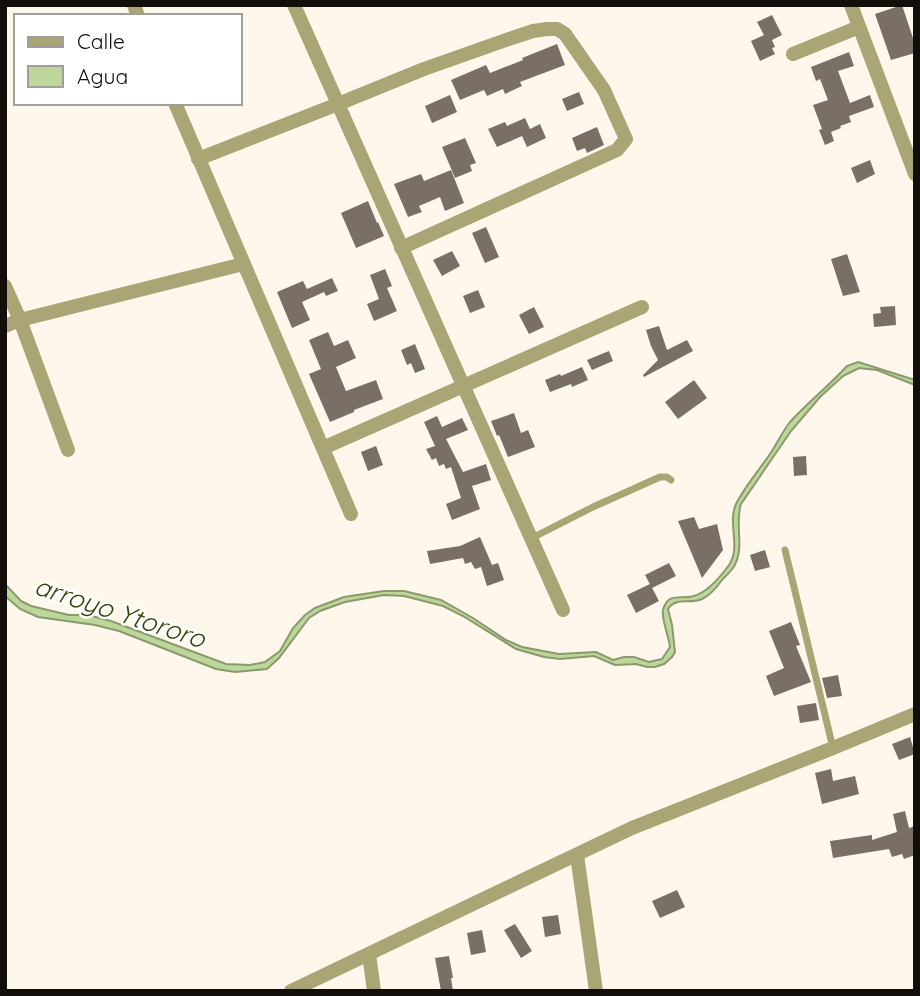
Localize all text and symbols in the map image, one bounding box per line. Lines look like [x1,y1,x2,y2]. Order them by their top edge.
legend [14,14,242,105]
text: Calle [77,28,125,54]
text: Agua [77,63,128,89]
water label: arroyo Ytororo [30,569,211,656]

